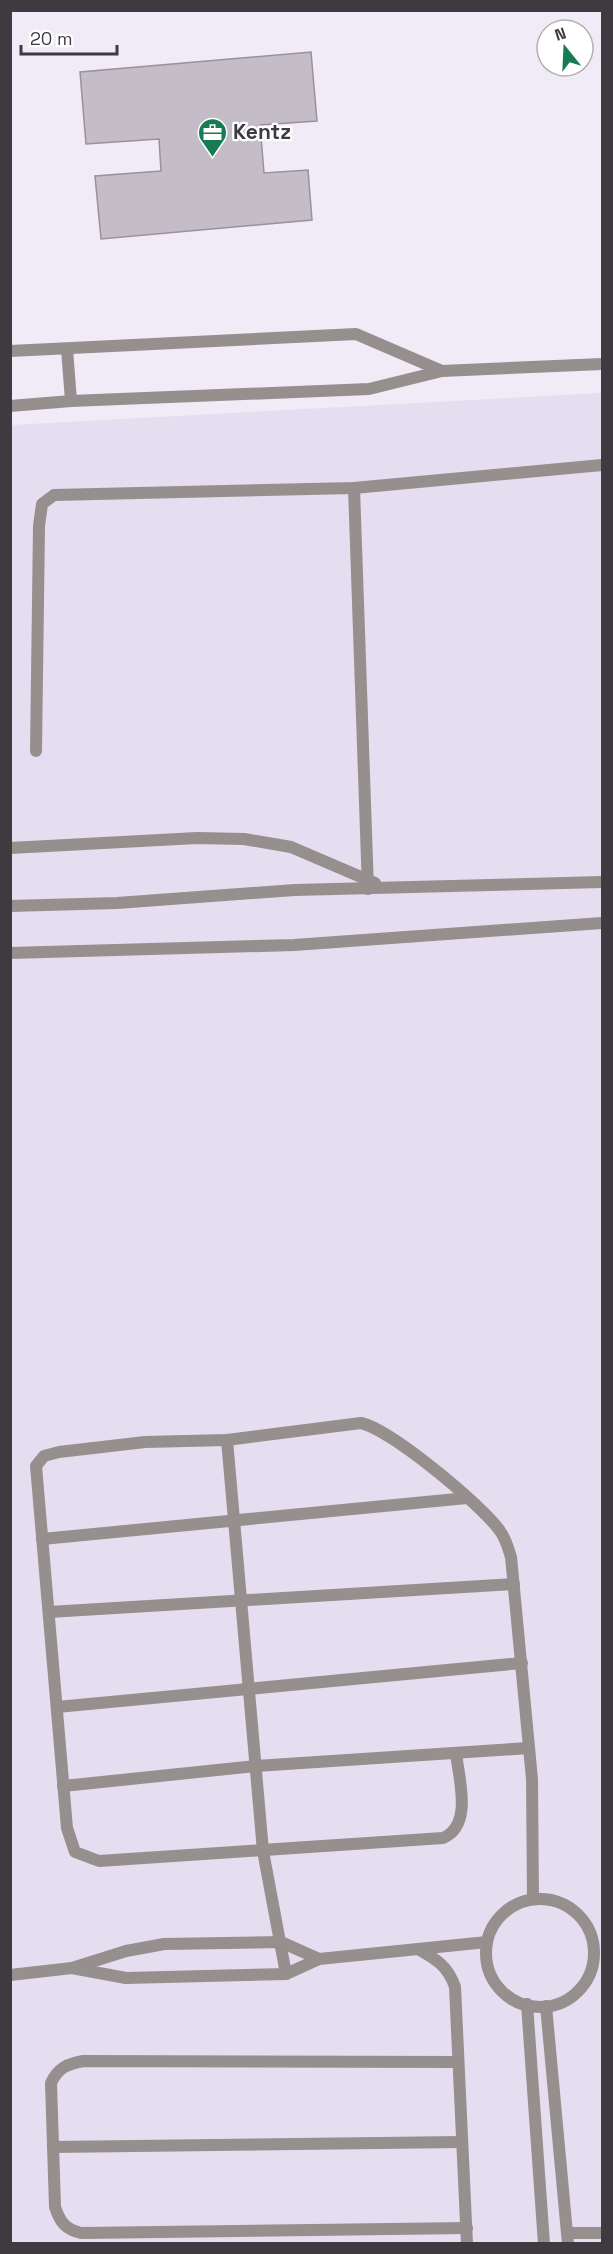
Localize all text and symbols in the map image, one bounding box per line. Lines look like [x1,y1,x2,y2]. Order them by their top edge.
scale bar [21,18,117,56]
north arrow [535,18,595,78]
text: N [552,23,569,46]
text: 20 m [30,27,73,50]
office icon: Kentz [196,116,228,158]
place label: Kentz [233,118,291,145]

